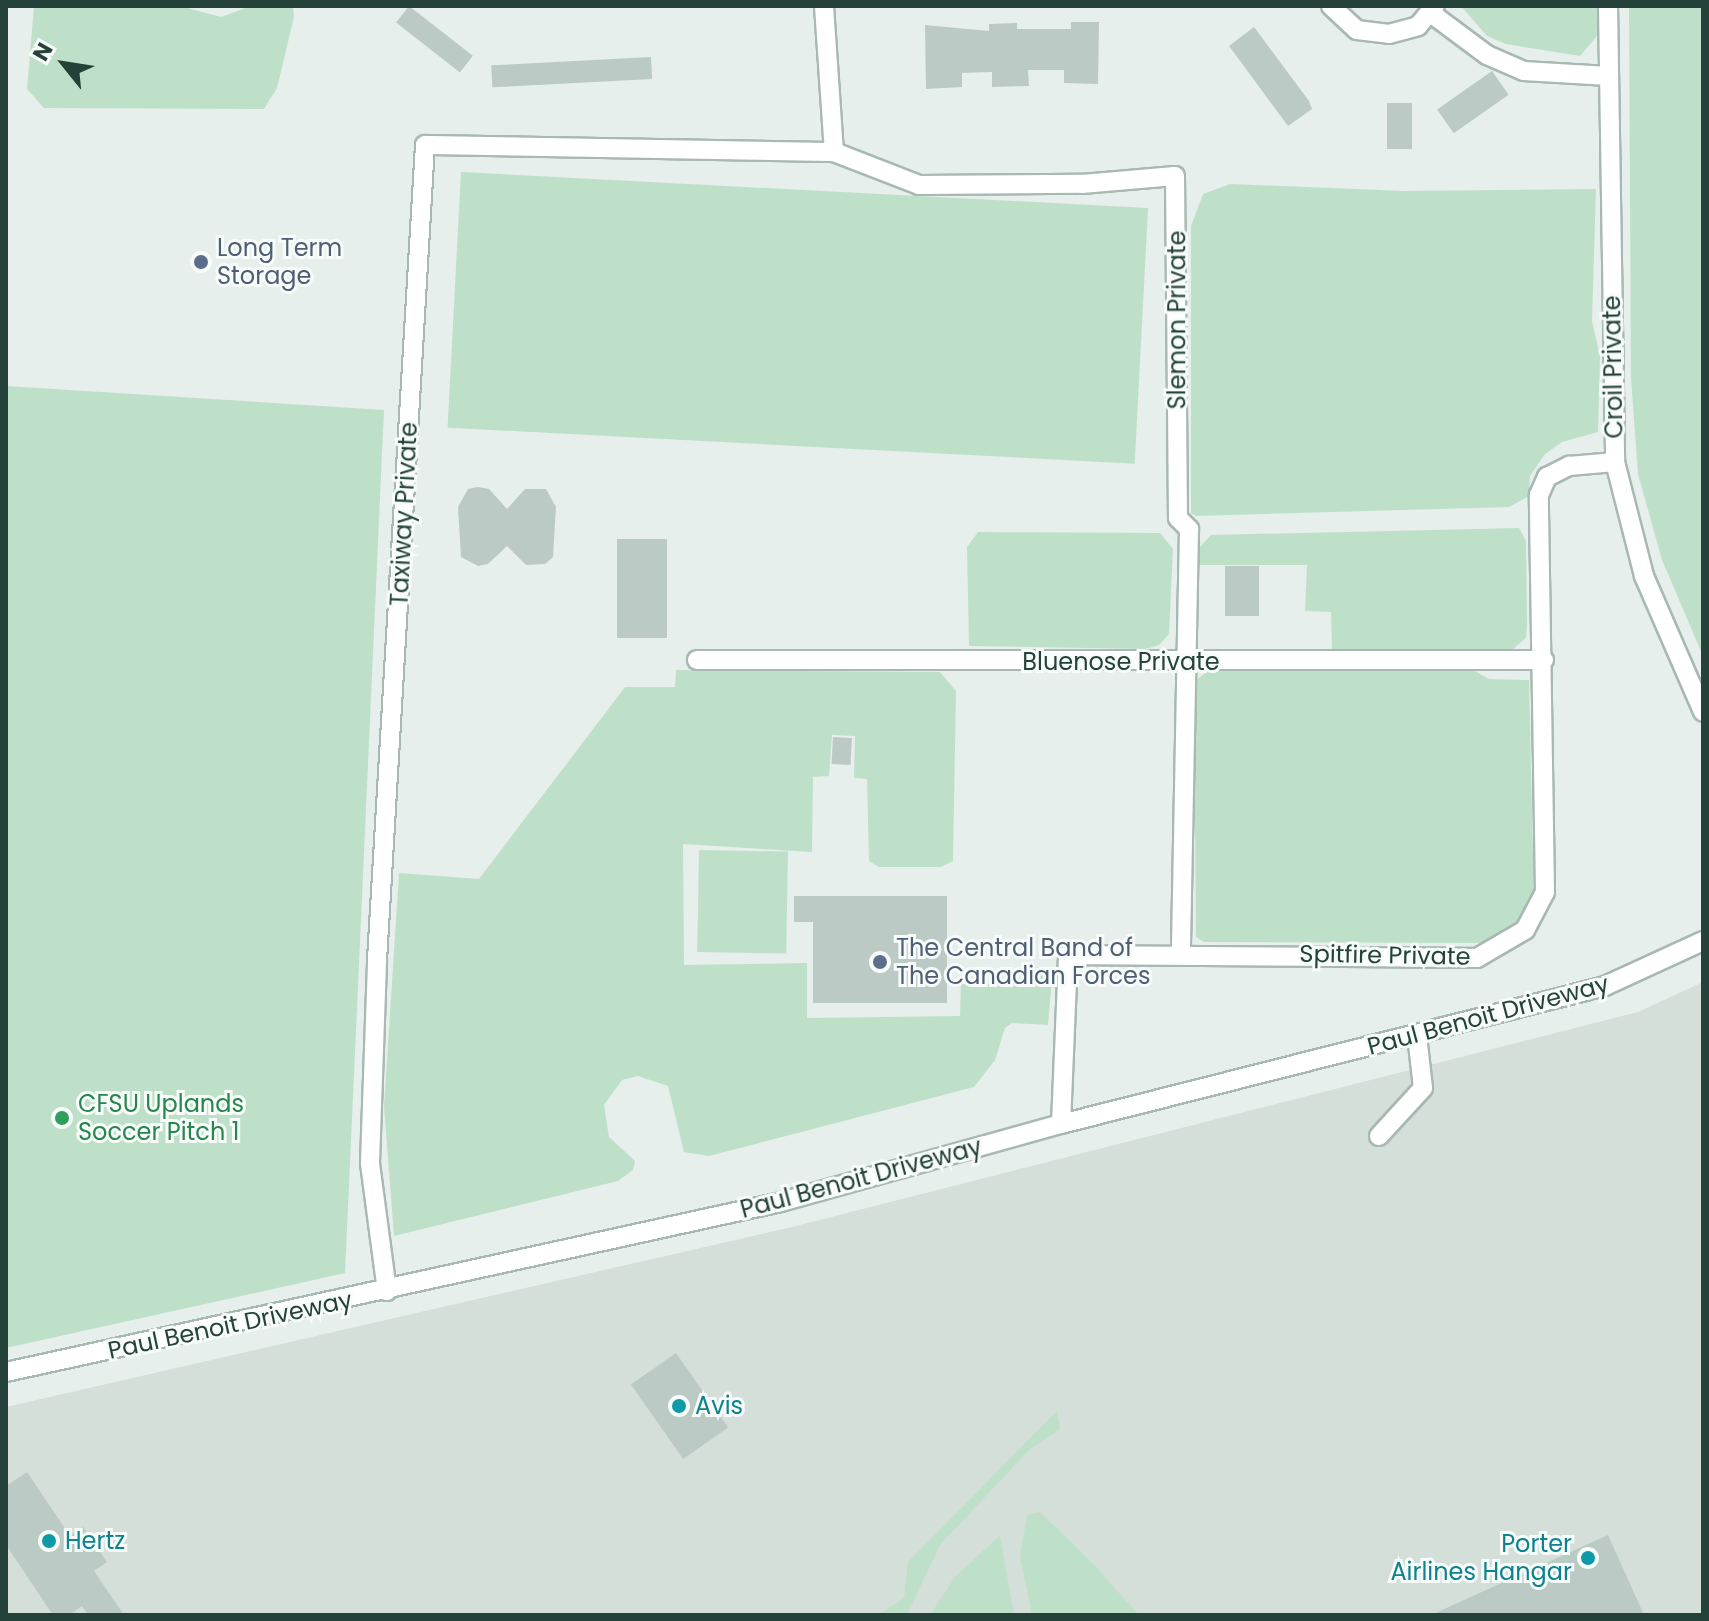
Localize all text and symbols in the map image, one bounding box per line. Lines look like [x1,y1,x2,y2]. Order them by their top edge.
north arrow [24,24,104,104]
text: N [25,37,60,67]
street label: Slemon Private [1163,231,1191,409]
place label: Long Term Storage [217,234,342,290]
marker: Long Term Storage [192,253,210,271]
street label: Croil Private [1597,295,1629,439]
street label: Taxiway Private [385,421,423,607]
street label: Bluenose Private [1022,648,1220,676]
place label: The Central Band of The Canadian Forces [896,934,1150,990]
street label: Spitfire Private [1299,939,1471,971]
marker: The Central Band of The Canadian Forces [871,953,889,971]
street label: Paul Benoit Driveway [1364,969,1612,1061]
place label: CFSU Uplands Soccer Pitch 1 [78,1090,244,1146]
marker: CFSU Uplands Soccer Pitch 1 [53,1109,71,1127]
street label: Paul Benoit Driveway [737,1132,985,1224]
street label: Paul Benoit Driveway [105,1285,355,1365]
place label: Avis [695,1392,743,1420]
marker: Avis [670,1397,688,1415]
place label: Hertz [65,1527,125,1555]
place label: Porter Airlines Hangar [1390,1530,1572,1586]
marker: Hertz [40,1532,58,1550]
marker: Porter Airlines Hangar [1579,1549,1597,1567]

